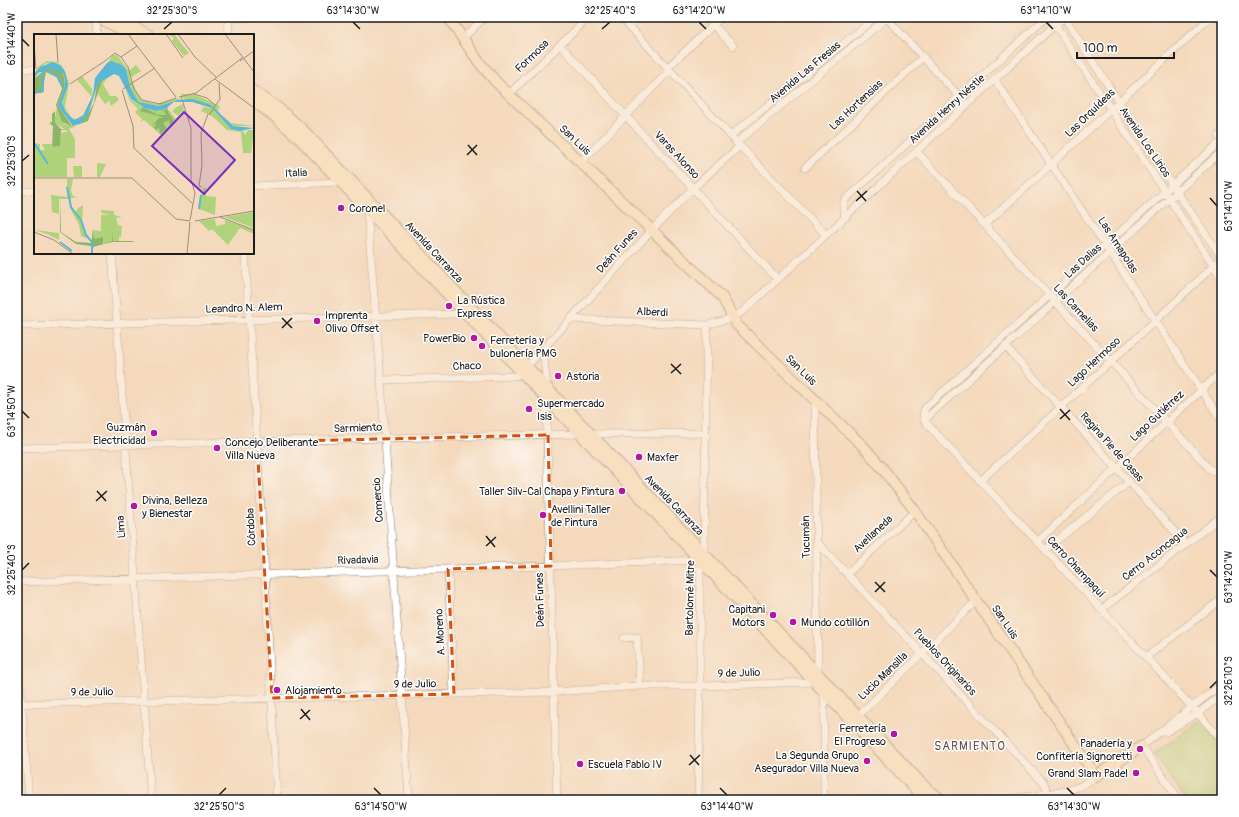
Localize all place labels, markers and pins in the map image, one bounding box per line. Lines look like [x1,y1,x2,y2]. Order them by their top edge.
place label: Coronel [349,202,385,215]
marker: Coronel [336,203,346,213]
place label: La Rústica Express [457,294,505,320]
marker: La Rústica Express [444,301,454,311]
place label: Imprenta Olivo Offset [325,309,380,335]
marker: Imprenta Olivo Offset [312,316,322,326]
place label: PowerBio [423,332,466,345]
marker: PowerBio [469,333,479,343]
place label: Ferretería y bulonería PMG [490,334,557,360]
marker: Ferretería y bulonería PMG [477,341,487,351]
place label: Astoria [566,370,599,383]
marker: Astoria [553,371,563,381]
place label: Supermercado Isis [537,397,604,423]
marker: Supermercado Isis [524,404,534,414]
place label: Guzmán Electricidad [93,421,146,447]
marker: Guzmán Electricidad [149,428,159,438]
place label: Concejo Deliberante Villa Nueva [225,436,319,462]
marker: Concejo Deliberante Villa Nueva [212,443,222,453]
place label: Maxfer [647,451,679,464]
marker: Maxfer [634,452,644,462]
place label: Taller Silv-Cal Chapa y Pintura [479,485,614,498]
marker: Taller Silv-Cal Chapa y Pintura [617,486,627,496]
place label: Divina, Belleza y Bienestar [141,494,207,520]
marker: Divina, Belleza y Bienestar [129,501,139,511]
place label: Avellini Taller de Pintura [551,503,611,529]
marker: Avellini Taller de Pintura [538,510,548,520]
place label: Capitani Motors [729,603,765,629]
marker: Capitani Motors [768,610,778,620]
place label: Mundo cotillón [801,616,870,629]
marker: Mundo cotillón [788,617,798,627]
place label: Alojamiento [285,684,342,697]
marker: Alojamiento [272,685,282,695]
place label: Ferretería El Progreso [834,722,886,748]
marker: Ferretería El Progreso [889,729,899,739]
place label: Panadería y Confitería Signoretti [1036,737,1132,763]
marker: Panadería y Confitería Signoretti [1135,744,1145,754]
place label: La Segunda Grupo Asegurador Villa Nueva [754,749,859,775]
marker: La Segunda Grupo Asegurador Villa Nueva [862,756,872,766]
place label: Escuela Pablo IV [588,758,662,771]
marker: Escuela Pablo IV [575,759,585,769]
place label: Grand Slam Padel [1047,767,1128,780]
marker: Grand Slam Padel [1131,768,1141,778]

